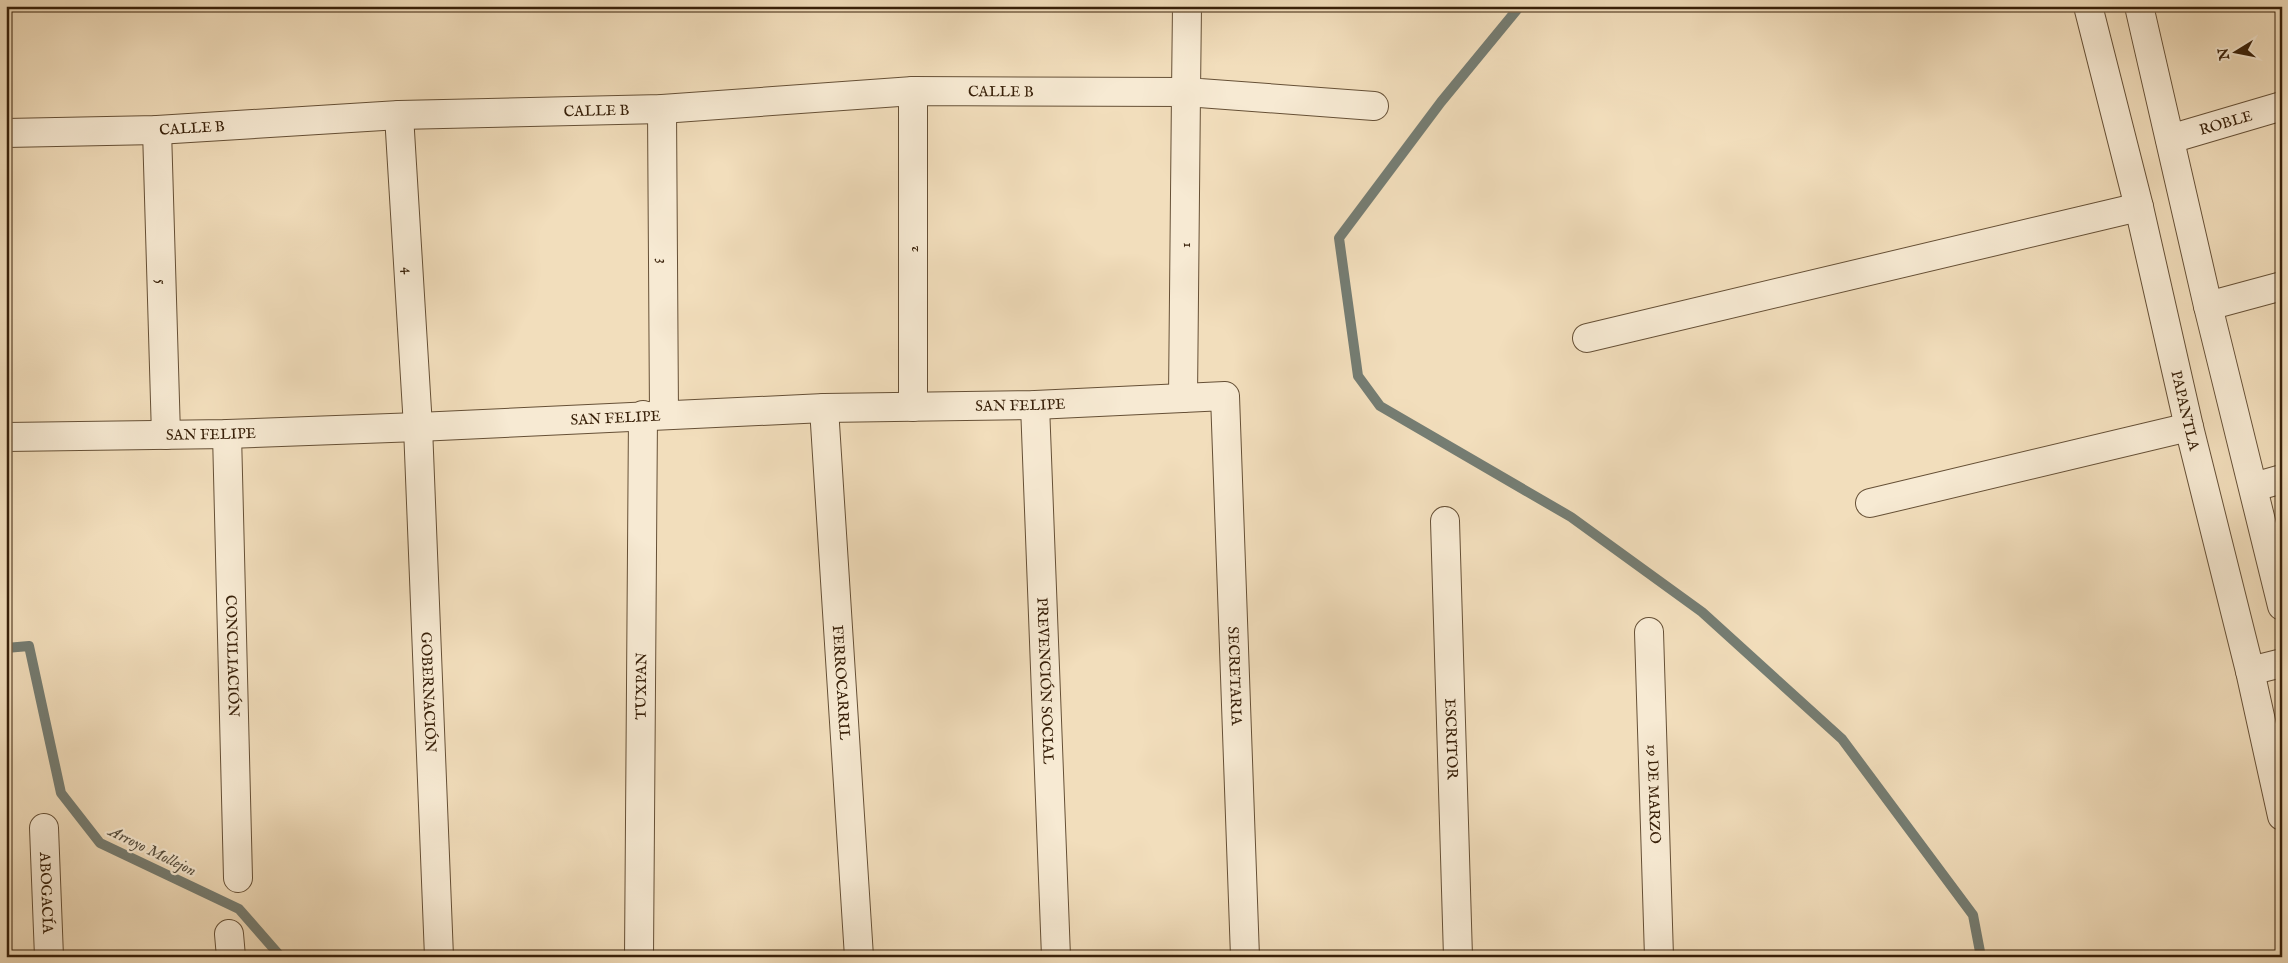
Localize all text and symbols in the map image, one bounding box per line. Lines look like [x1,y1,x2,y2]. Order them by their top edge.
north arrow [2210,28,2260,78]
text: N [2214,47,2234,63]
street label: CALLE B [968,82,1034,101]
street label: CALLE B [563,101,630,121]
street label: ROBLE [2197,106,2255,140]
street label: CALLE B [159,117,225,140]
street label: 1 [1176,242,1195,248]
street label: 2 [904,245,923,253]
street label: 3 [653,258,672,264]
street label: 4 [398,266,418,276]
street label: 5 [151,279,171,286]
street label: PAPANTLA [2166,369,2204,453]
street label: SAN FELIPE [975,395,1066,416]
street label: SAN FELIPE [570,407,661,430]
street label: SAN FELIPE [166,424,256,445]
street label: CONCILIACIÓN [221,595,243,717]
street label: PREVENCIÓN SOCIAL [1032,597,1058,765]
street label: FERROCARRIL [828,624,854,741]
street label: SECRETARIA [1223,626,1246,727]
street label: GOBERNACIÓN [416,632,440,753]
street label: TUXPAN [632,652,651,720]
street label: ESCRITOR [1440,698,1462,780]
street label: 19 DE MARZO [1642,744,1665,844]
water label: Arroyo Mollejon [103,821,199,882]
street label: ABOGACÍA [35,851,57,935]

